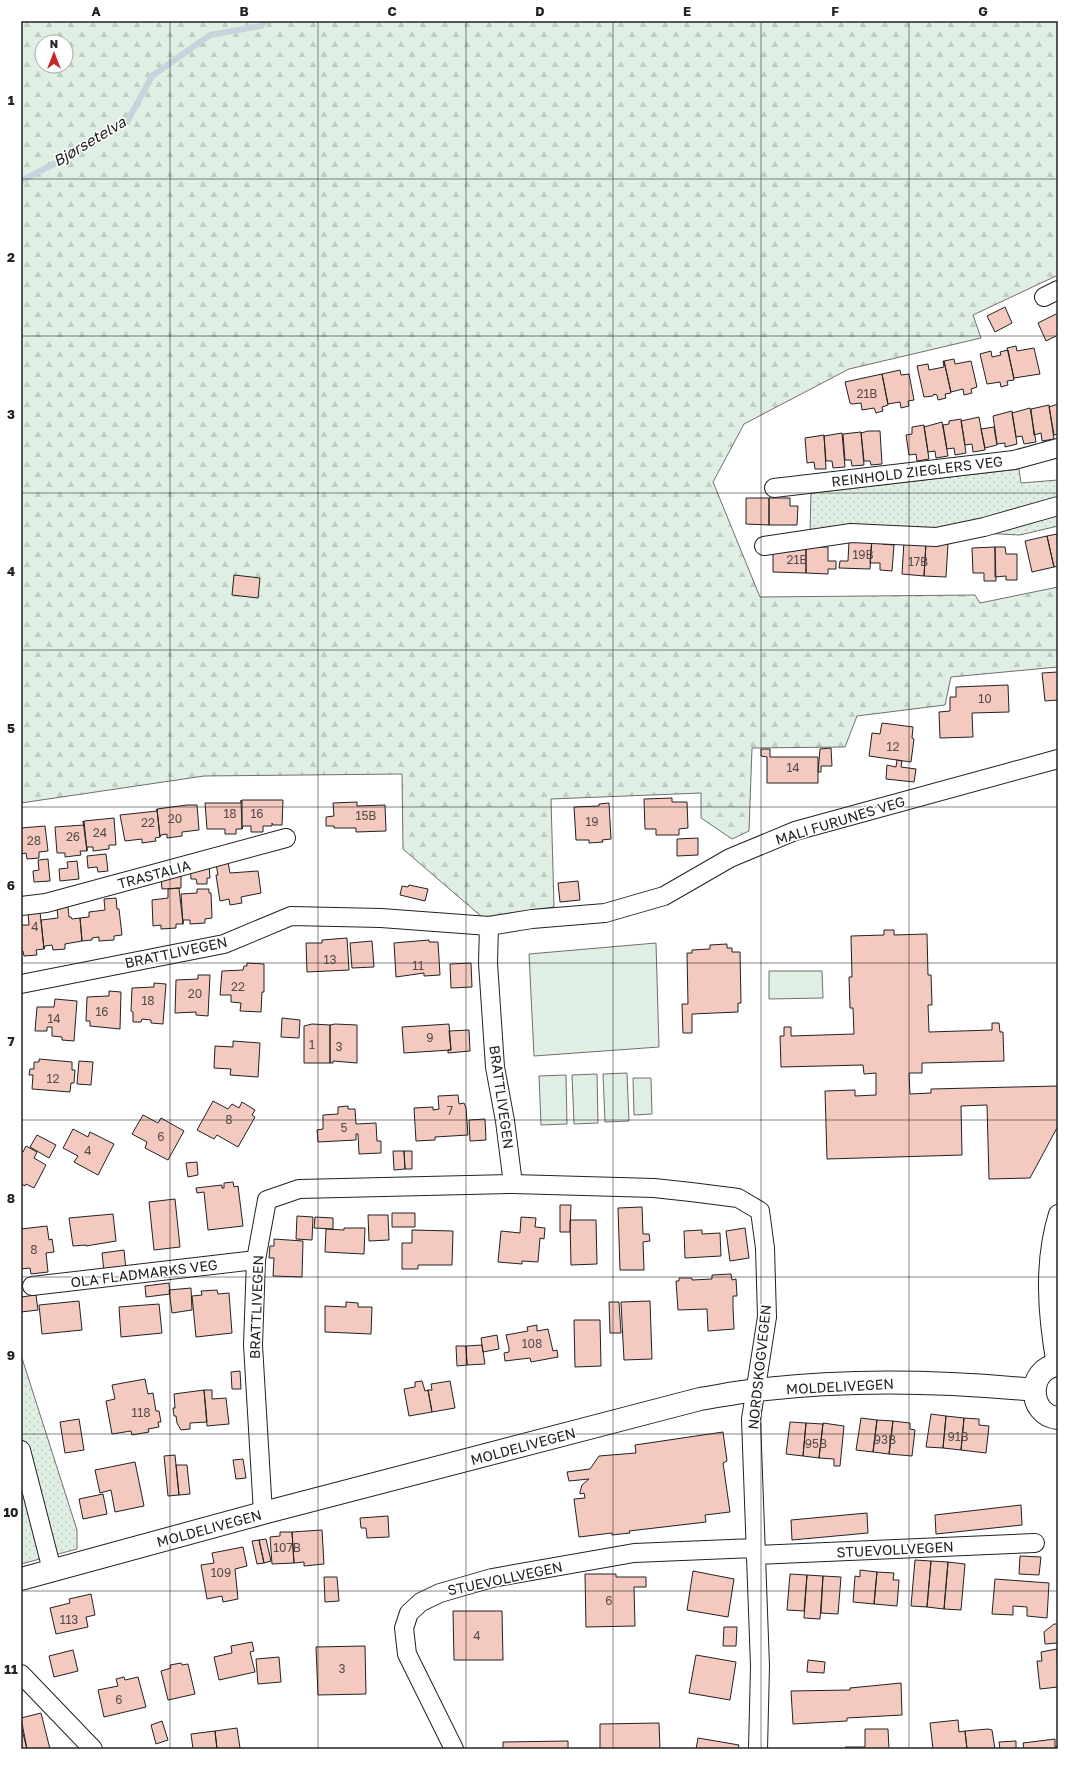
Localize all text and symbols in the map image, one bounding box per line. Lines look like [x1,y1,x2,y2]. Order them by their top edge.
text: A [91,3,101,19]
text: B [239,3,249,19]
text: C [387,3,397,19]
text: D [535,3,545,19]
text: E [683,3,691,19]
text: F [831,3,839,19]
text: G [978,3,988,19]
north arrow [34,34,74,74]
text: N [50,37,58,50]
text: 1 [8,92,15,108]
water label: Bjørsetelva [50,112,129,170]
text: 2 [7,249,15,265]
house number: 21B [857,386,877,401]
text: 3 [7,406,15,422]
street label: REINHOLD ZIEGLERS VEG [830,452,1004,490]
house number: 19B [852,547,874,562]
house number: 21B [787,552,807,567]
house number: 17B [908,554,928,569]
text: 4 [7,563,15,579]
house number: 10 [978,691,992,706]
text: 5 [7,720,15,736]
house number: 12 [887,739,899,754]
house number: 14 [786,760,800,775]
street label: MALI FURUNES VEG [773,792,907,848]
house number: 18 [223,806,237,821]
house number: 16 [250,806,264,821]
house number: 15B [356,808,376,823]
house number: 20 [168,811,182,826]
house number: 19 [585,814,599,829]
house number: 22 [141,815,155,830]
house number: 24 [93,825,107,840]
house number: 26 [66,829,80,844]
house number: 28 [27,833,41,848]
street label: TRASTALIA [116,856,193,892]
text: 6 [7,877,15,893]
house number: 4 [31,919,39,934]
street label: BRATTLIVEGEN [123,933,229,971]
house number: 13 [324,952,336,967]
house number: 11 [412,958,424,973]
house number: 22 [231,979,245,994]
house number: 20 [188,986,202,1001]
house number: 18 [141,993,155,1008]
house number: 16 [95,1004,109,1019]
house number: 14 [47,1011,61,1026]
house number: 9 [426,1030,434,1045]
text: 7 [7,1033,15,1049]
house number: 1 [309,1037,315,1052]
house number: 3 [335,1039,343,1054]
street label: BRATTLIVEGEN [486,1044,518,1150]
house number: 12 [47,1071,59,1086]
house number: 7 [447,1103,453,1118]
house number: 8 [225,1112,233,1127]
house number: 5 [341,1120,348,1135]
house number: 6 [157,1129,165,1144]
house number: 4 [84,1143,92,1158]
text: 8 [7,1190,15,1206]
house number: 8 [30,1242,38,1257]
street label: BRATTLIVEGEN [246,1255,266,1359]
street label: OLA FLADMARKS VEG [69,1256,219,1290]
street label: NORDSKOGVEGEN [744,1304,774,1430]
house number: 108 [522,1336,542,1351]
text: 9 [7,1347,15,1363]
street label: MOLDELIVEGEN [786,1375,894,1397]
house number: 118 [132,1405,150,1420]
street label: MOLDELIVEGEN [469,1424,577,1468]
house number: 91B [947,1429,969,1444]
house number: 93B [874,1432,896,1447]
house number: 95B [805,1436,827,1451]
text: 10 [3,1504,19,1520]
street label: MOLDELIVEGEN [155,1506,263,1550]
street label: STUEVOLLVEGEN [836,1537,954,1561]
house number: 107B [273,1540,301,1555]
street label: STUEVOLLVEGEN [446,1557,564,1599]
house number: 109 [211,1565,231,1580]
house number: 6 [605,1593,613,1608]
house number: 113 [60,1612,78,1627]
house number: 4 [473,1628,481,1643]
text: 11 [4,1661,18,1677]
house number: 3 [338,1661,346,1676]
house number: 6 [115,1692,123,1707]

